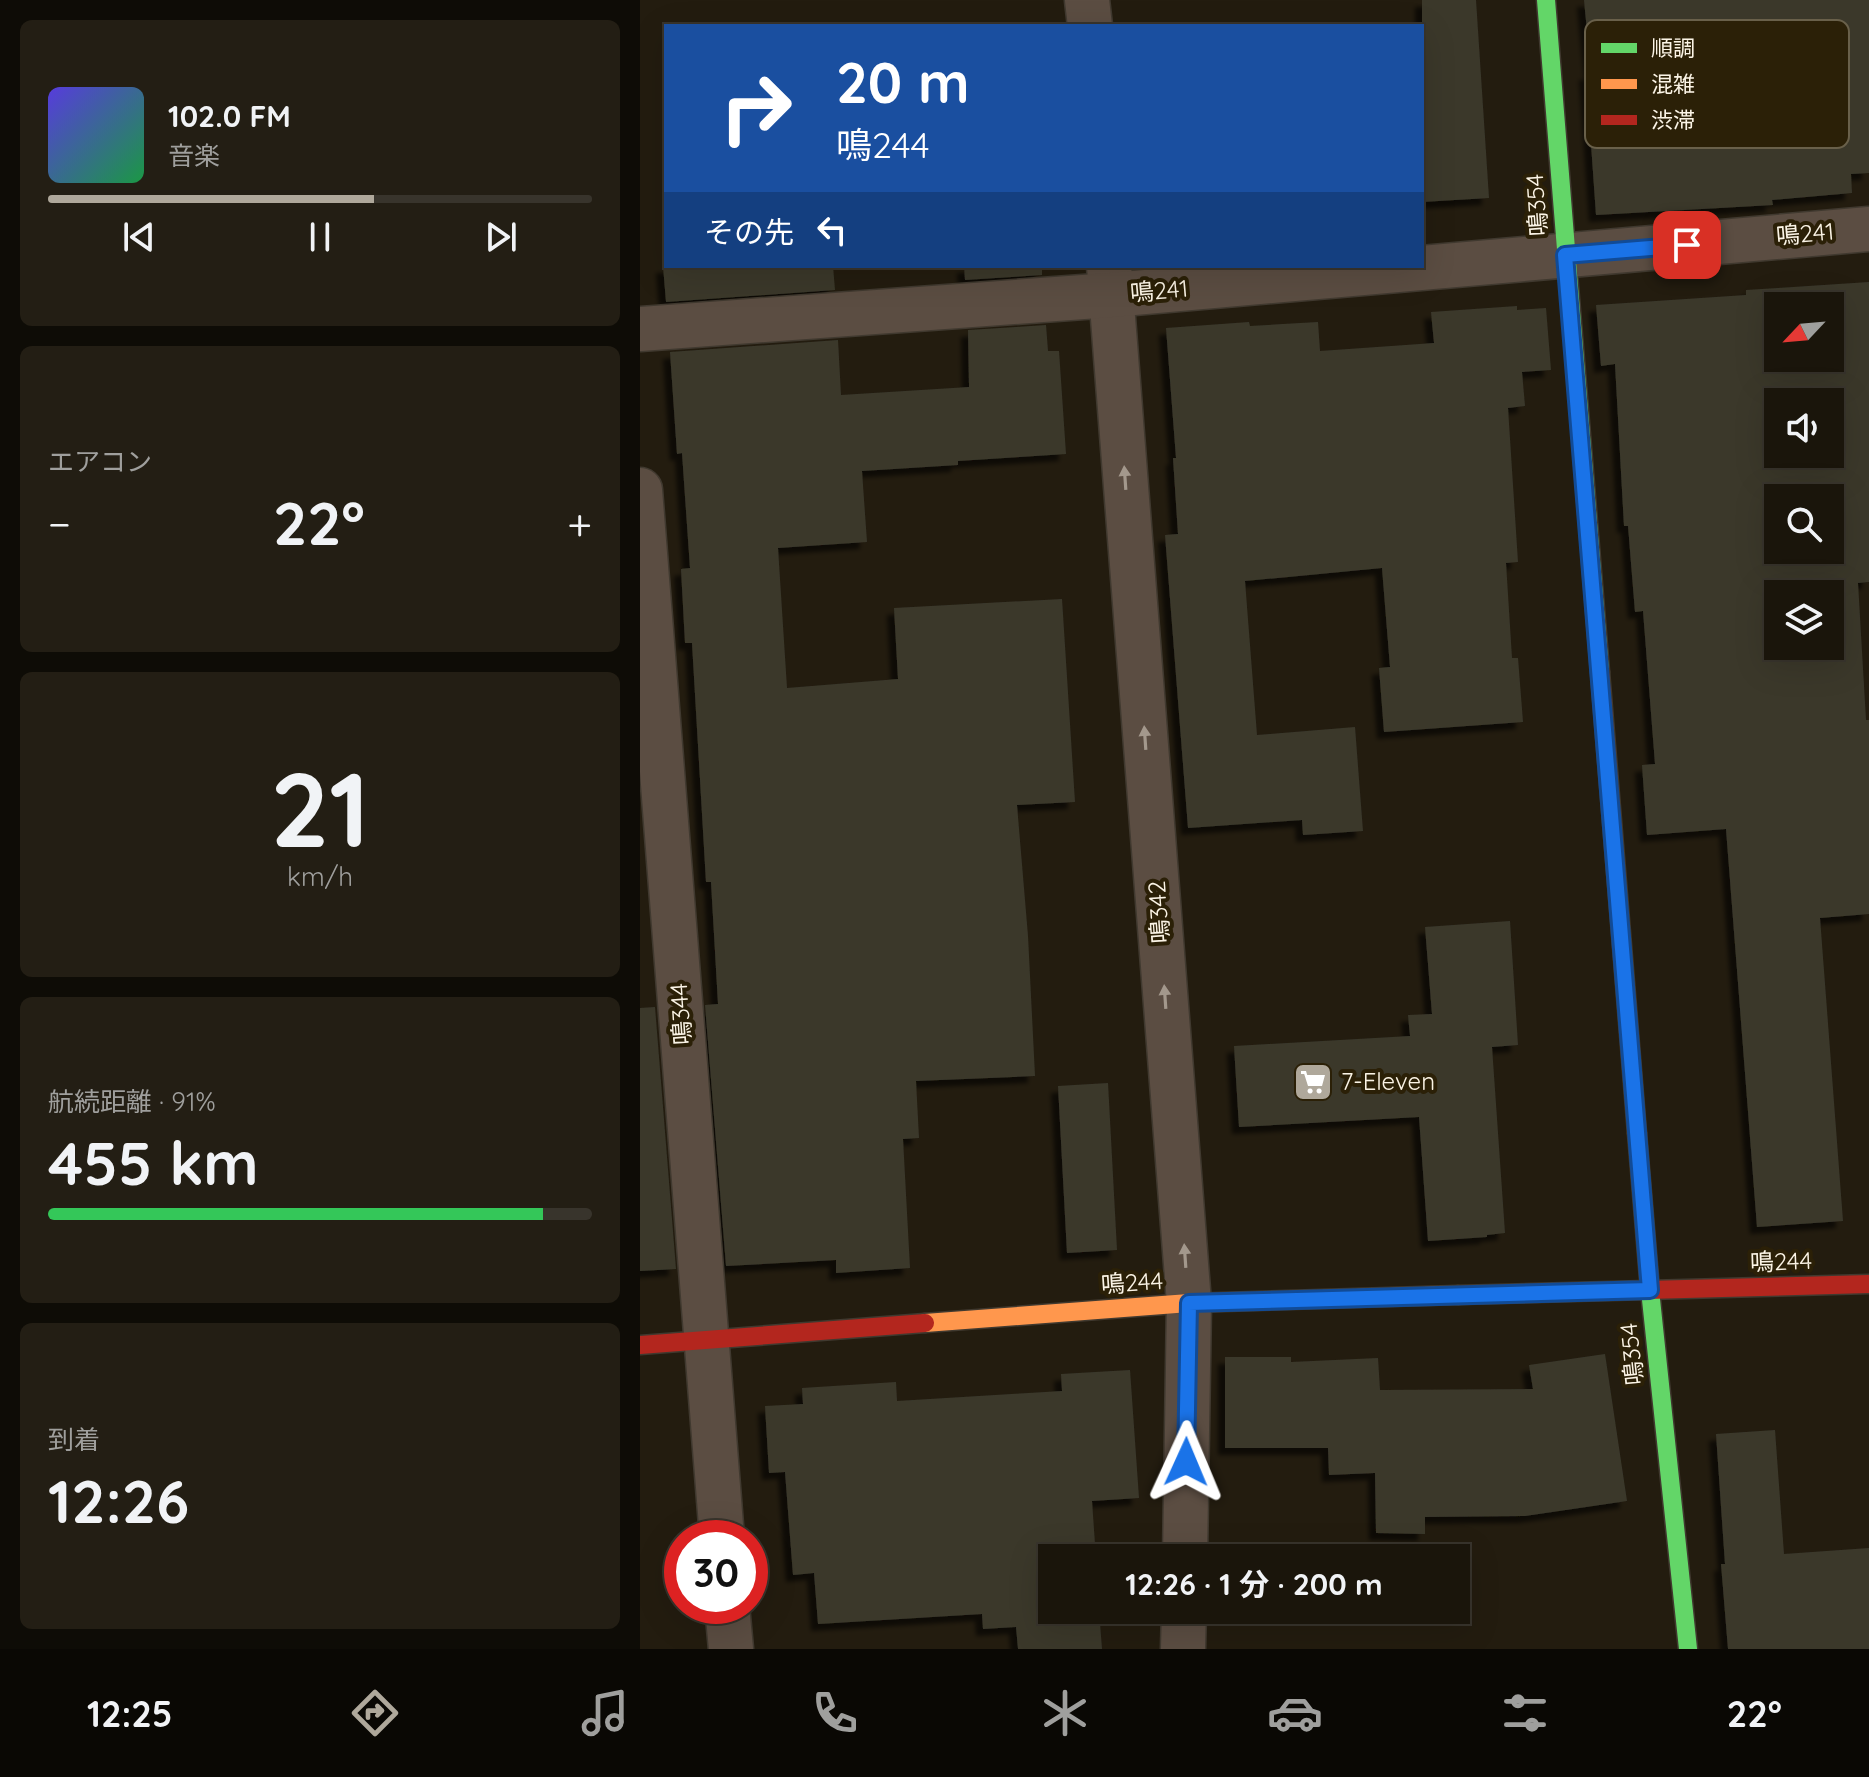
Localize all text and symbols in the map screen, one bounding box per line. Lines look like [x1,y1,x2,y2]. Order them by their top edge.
legend [1585,20,1849,148]
text: 順調 [1651,34,1695,62]
text: 20 m [836,47,970,117]
icon: right [704,56,808,160]
text: 混雑 [1651,70,1695,98]
text: 102.0 FM [168,97,291,135]
text: 渋滞 [1651,106,1695,134]
text: 鳴244 [836,122,929,167]
text: 音楽 [168,139,220,172]
street label: 鳴354 [1519,173,1553,237]
icon: left [810,208,854,252]
pin [1653,211,1721,279]
text: その先 [704,213,794,251]
icon: previous [117,215,161,259]
icon: pause [298,215,342,259]
icon: next [479,215,523,259]
street label: 鳴241 [1775,216,1835,250]
icon: arrive [1665,223,1709,267]
street label: 鳴241 [1129,273,1189,307]
north arrow [1764,292,1844,372]
map controls [1764,292,1844,660]
button: sound [1764,388,1844,468]
text: エアコン [48,445,152,478]
one-way arrow [1118,466,1131,491]
button: search [1764,484,1844,564]
text: 22° [273,485,365,560]
text: − [48,496,71,551]
text: + [567,496,592,551]
button: layers [1764,580,1844,660]
one-way arrow [1138,725,1151,750]
text: 21 [270,743,370,873]
text: km/h [287,860,353,893]
street label: 鳴342 [1141,880,1175,944]
street label: 鳴344 [663,982,697,1046]
one-way arrow [1158,984,1171,1009]
supermarket icon: 7-Eleven [1292,1061,1334,1103]
place label: 7-Eleven [1341,1066,1435,1096]
text: 航続距離 · 91% [48,1085,216,1118]
text: 455 km [48,1125,259,1200]
one-way arrow [1178,1243,1191,1268]
street label: 鳴244 [1749,1245,1813,1277]
street label: 鳴244 [1100,1265,1164,1299]
street label: 鳴354 [1613,1322,1649,1387]
position arrow [1144,1420,1228,1504]
text: 到着 [48,1423,100,1456]
text: 12:26 [48,1463,189,1538]
speed limit sign: 30 [664,1520,768,1624]
text: 12:26 · 1 分 · 200 m [1125,1565,1383,1603]
icon: directions [347,1685,403,1741]
icon: music [577,1685,633,1741]
icon: phone [807,1685,863,1741]
icon: climate [1037,1685,1093,1741]
icon: car [1267,1685,1323,1741]
icon: filters [1497,1685,1553,1741]
text: 12:25 [87,1691,173,1736]
text: 22° [1727,1691,1782,1736]

